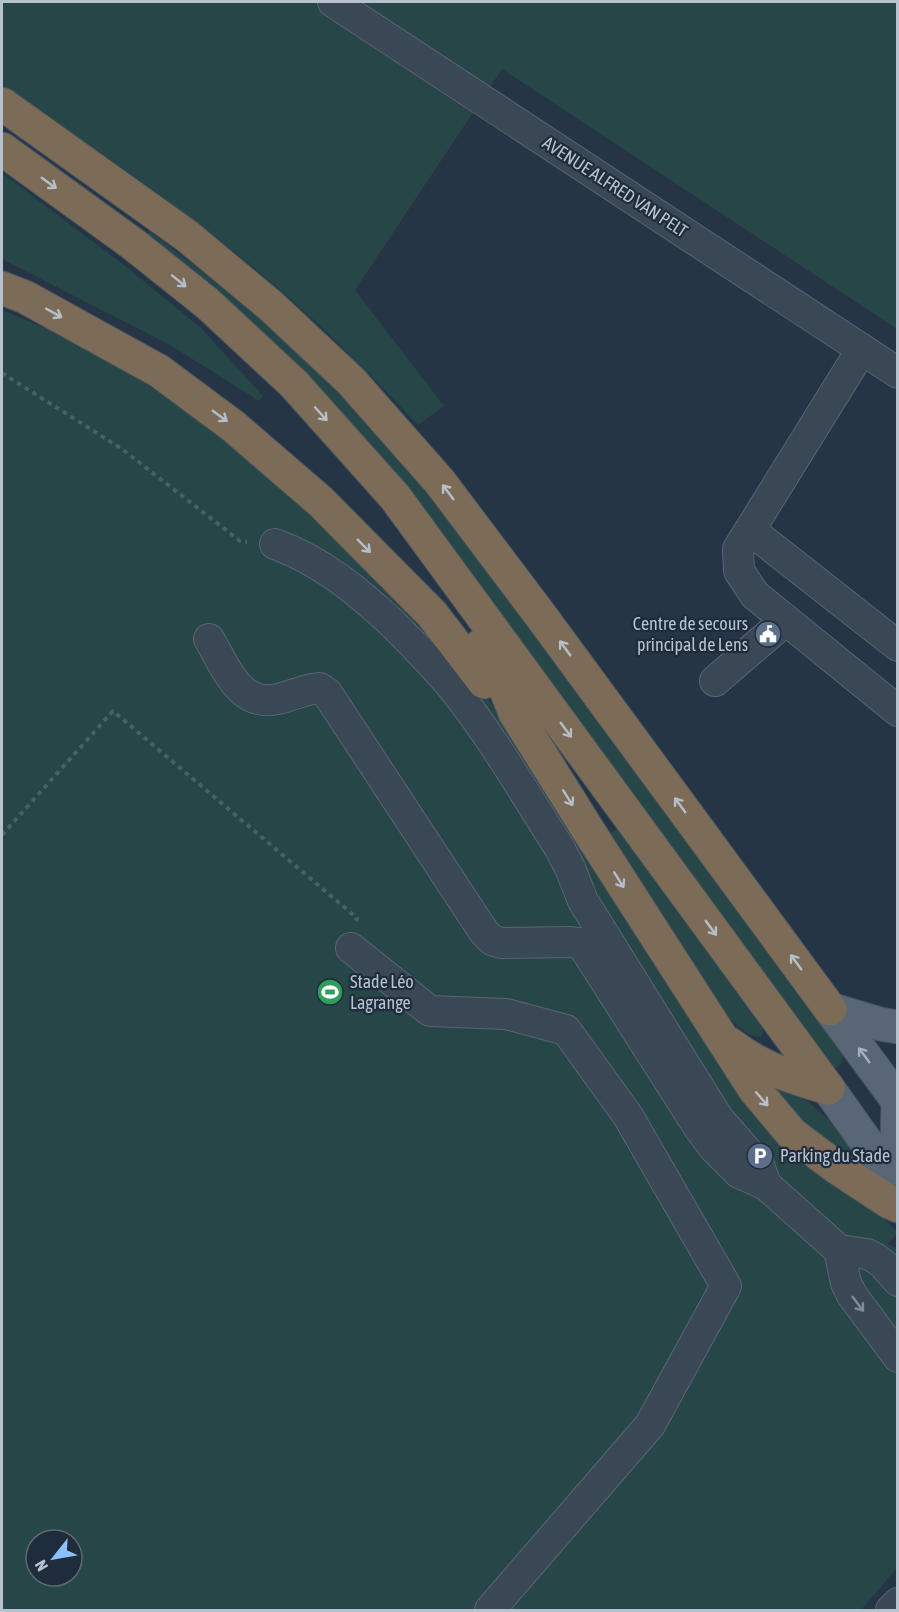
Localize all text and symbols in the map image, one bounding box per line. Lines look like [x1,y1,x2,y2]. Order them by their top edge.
street label: AVENUE ALFRED VAN PELT [539,132,692,241]
one-way arrow [41,177,57,189]
one-way arrow [171,274,187,287]
one-way arrow [45,307,62,319]
one-way arrow [314,406,328,421]
one-way arrow [211,410,227,422]
one-way arrow [442,484,454,500]
one-way arrow [357,539,372,554]
place label: Centre de secours principal de Lens [633,613,748,655]
public building icon: Centre de secours principal de Lens [753,619,783,649]
one-way arrow [559,640,571,656]
one-way arrow [560,721,572,737]
one-way arrow [563,789,575,806]
one-way arrow [674,797,687,813]
one-way arrow [614,871,626,888]
one-way arrow [705,919,717,935]
one-way arrow [790,954,803,970]
place label: Stade Léo Lagrange [350,971,414,1013]
sports icon: Stade Léo Lagrange [315,977,345,1007]
one-way arrow [858,1047,871,1063]
one-way arrow [755,1091,769,1106]
parking icon: Parking du Stade [745,1141,775,1171]
place label: Parking du Stade [780,1145,890,1166]
one-way arrow [851,1296,864,1312]
north arrow [24,1528,84,1588]
text: N [31,1557,51,1574]

